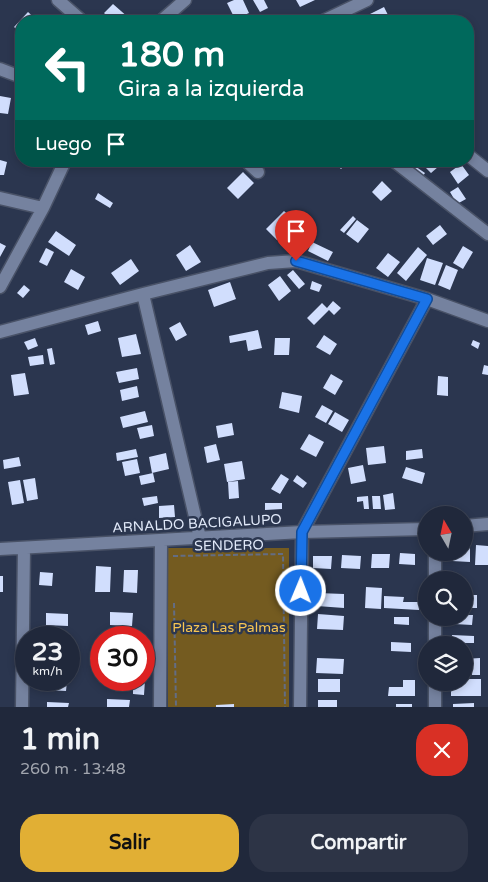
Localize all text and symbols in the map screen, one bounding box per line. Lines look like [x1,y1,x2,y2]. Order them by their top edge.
text: 180 m [118,34,225,76]
icon: left [35,35,100,100]
text: Gira a la izquierda [118,76,304,102]
icon: arrive [102,130,130,158]
text: Luego [35,133,92,155]
pin [275,210,317,261]
icon: arrive [282,217,310,245]
north arrow [418,506,472,561]
map controls [418,506,473,691]
street label: ARNALDO BACIGALUPO [112,511,282,536]
street label: SENDERO [194,536,264,555]
position arrow [274,564,326,616]
button: search [418,571,473,626]
park label: Plaza Las Palmas [172,619,286,636]
speed limit sign: 30 [90,626,155,691]
button: layers [418,636,473,691]
text: 23 [32,637,63,667]
text: km/h [32,664,63,678]
text: 1 min [20,721,100,758]
button: close [416,724,468,776]
text: 260 m · 13:48 [20,759,126,779]
button: Salir [20,814,239,872]
button: Compartir [249,814,468,872]

